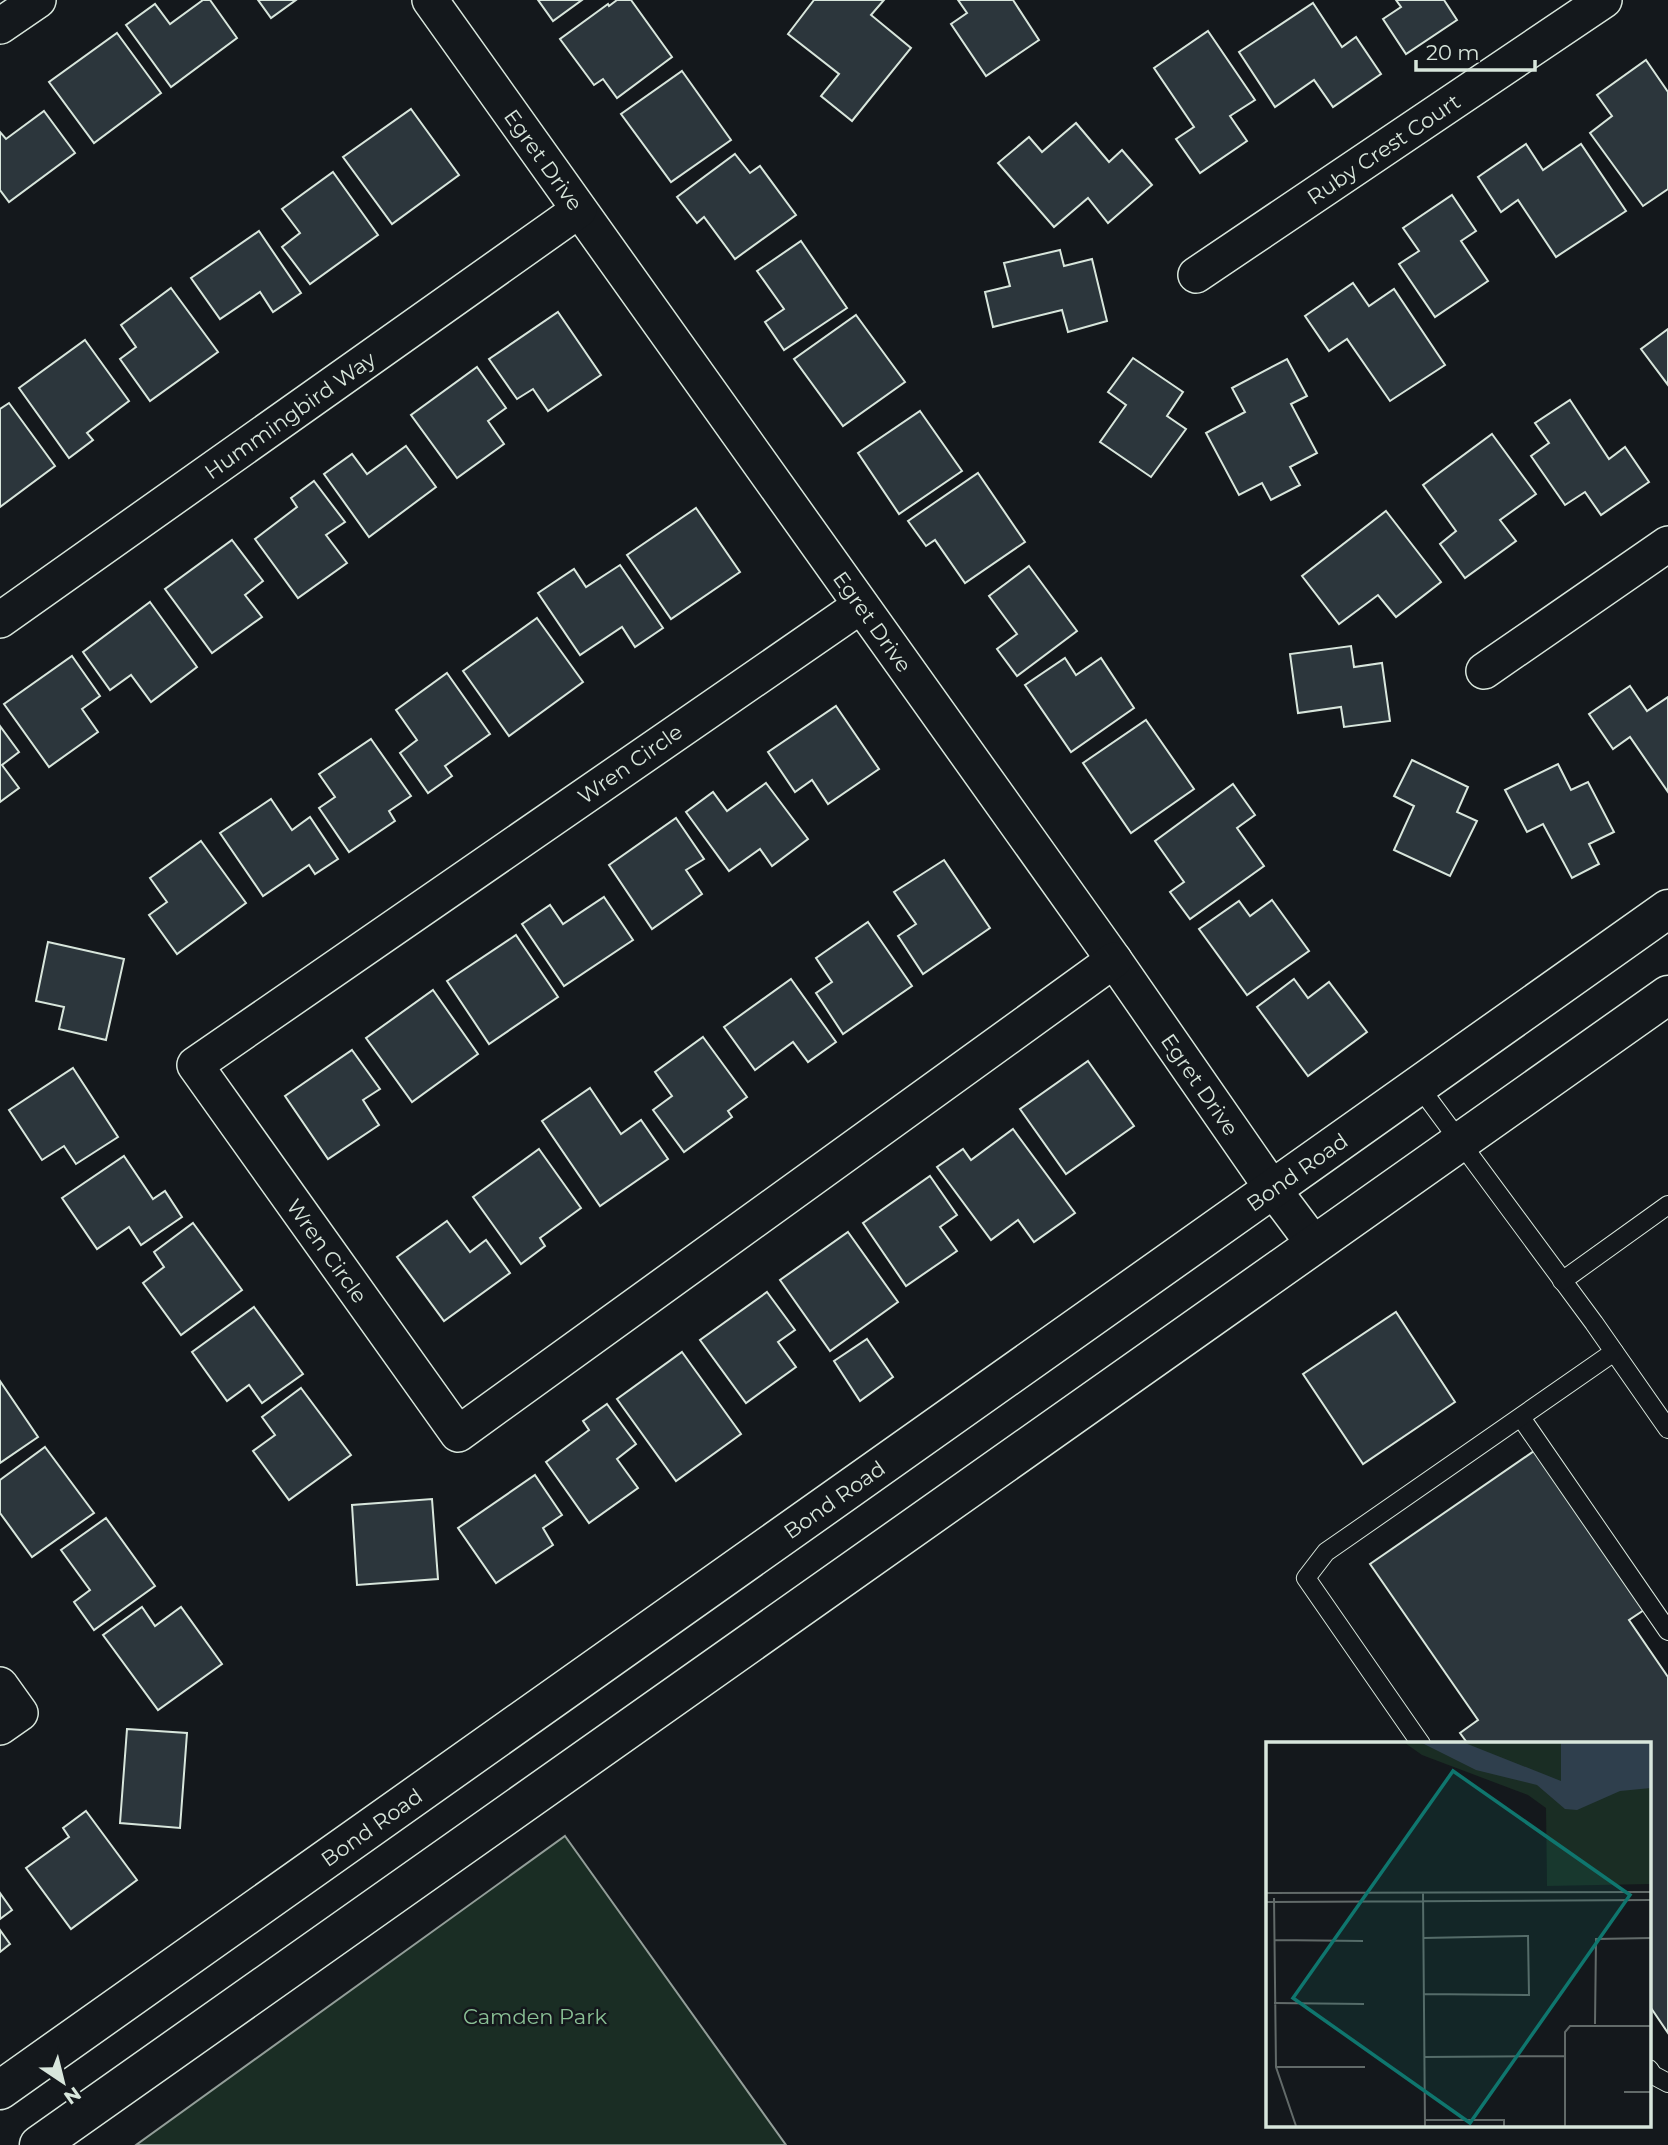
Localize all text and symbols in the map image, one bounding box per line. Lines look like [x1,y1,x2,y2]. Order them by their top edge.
scale bar [1416,28,1535,72]
text: 20 m [1426,40,1480,65]
street label: Ruby Crest Court [1302,88,1465,209]
street label: Egret Drive [499,104,588,215]
street label: Hummingbird Way [199,346,380,484]
street label: Egret Drive [828,566,917,677]
street label: Wren Circle [573,719,687,809]
street label: Egret Drive [1156,1029,1244,1140]
street label: Bond Road [1242,1128,1352,1216]
street label: Wren Circle [282,1194,373,1308]
street label: Bond Road [779,1455,889,1544]
inset map [1266,1742,1650,2128]
street label: Bond Road [316,1783,427,1871]
park label: Camden Park [463,2004,607,2029]
north arrow [28,2047,98,2117]
text: N [60,2082,85,2109]

